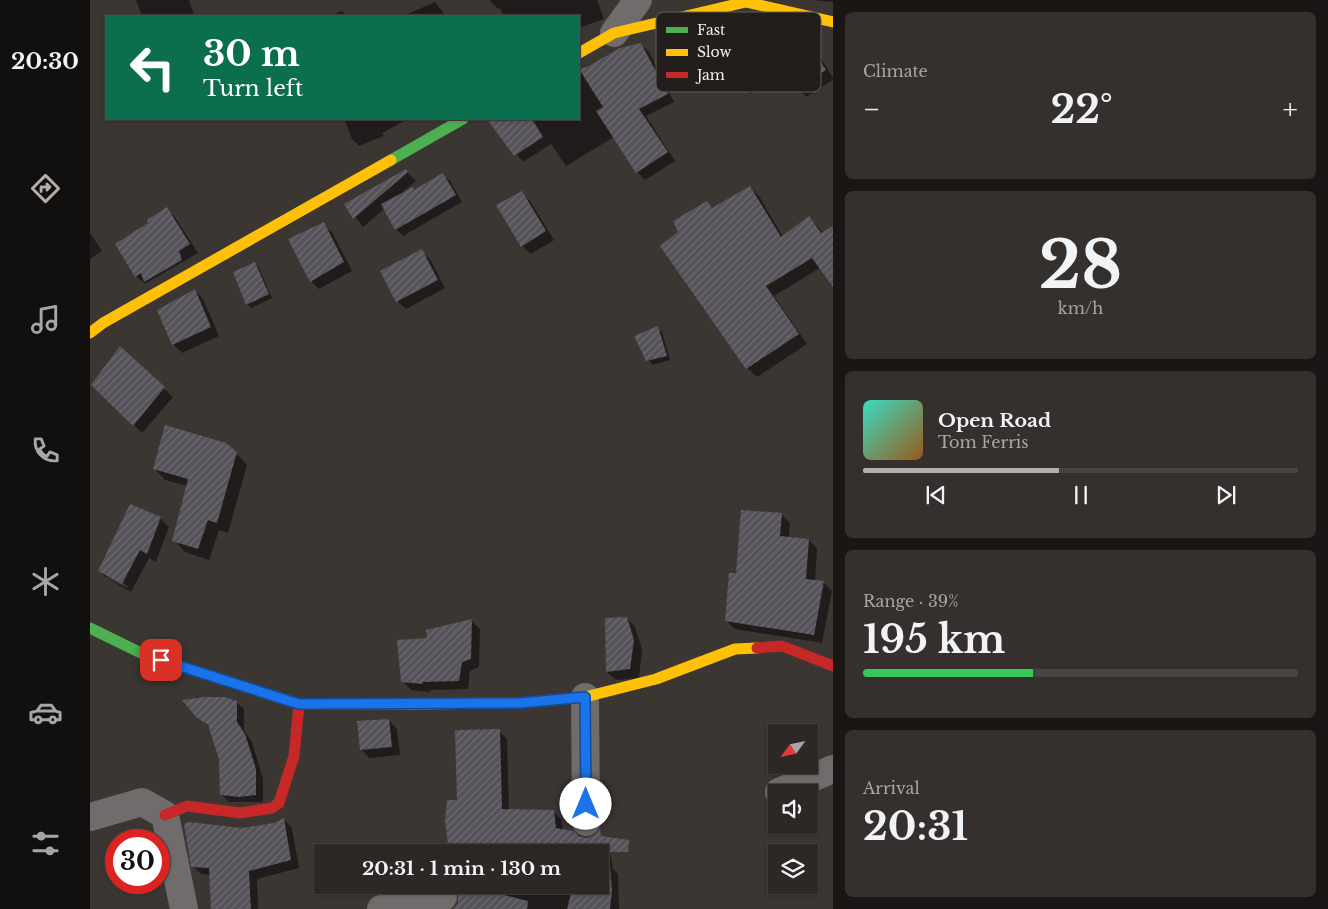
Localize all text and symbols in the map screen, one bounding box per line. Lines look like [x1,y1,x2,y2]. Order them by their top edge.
legend [656,12,821,92]
text: Fast [697,21,726,39]
text: 30 m [203,32,300,75]
icon: left [120,35,185,100]
text: Slow [697,43,731,61]
text: 20:30 [11,48,79,75]
text: Climate [863,61,928,81]
text: Jam [695,66,725,84]
text: Turn left [203,75,303,102]
text: 22° [1051,86,1113,133]
text: − [863,92,881,127]
text: + [1283,92,1298,127]
icon: directions [28,171,63,206]
text: 28 [1039,225,1122,306]
text: km/h [1058,298,1103,318]
icon: music [28,302,63,337]
text: Open Road [938,409,1051,432]
text: Tom Ferris [938,432,1029,452]
icon: phone [28,433,63,468]
icon: previous [922,481,950,509]
icon: pause [1067,481,1095,509]
icon: next [1212,481,1240,509]
icon: climate [28,564,63,599]
text: Range · 39% [863,591,959,611]
text: 195 km [863,616,1005,663]
pin [140,639,182,681]
icon: arrive [147,646,175,674]
icon: car [28,695,63,730]
north arrow [768,724,818,774]
map controls [768,724,818,894]
position arrow [559,777,611,829]
text: Arrival [863,778,920,798]
button: sound [768,784,818,834]
text: 20:31 [863,803,968,850]
icon: filters [28,826,63,861]
speed limit sign: 30 [105,829,170,894]
button: layers [768,844,818,894]
text: 20:31 · 1 min · 130 m [362,857,561,880]

